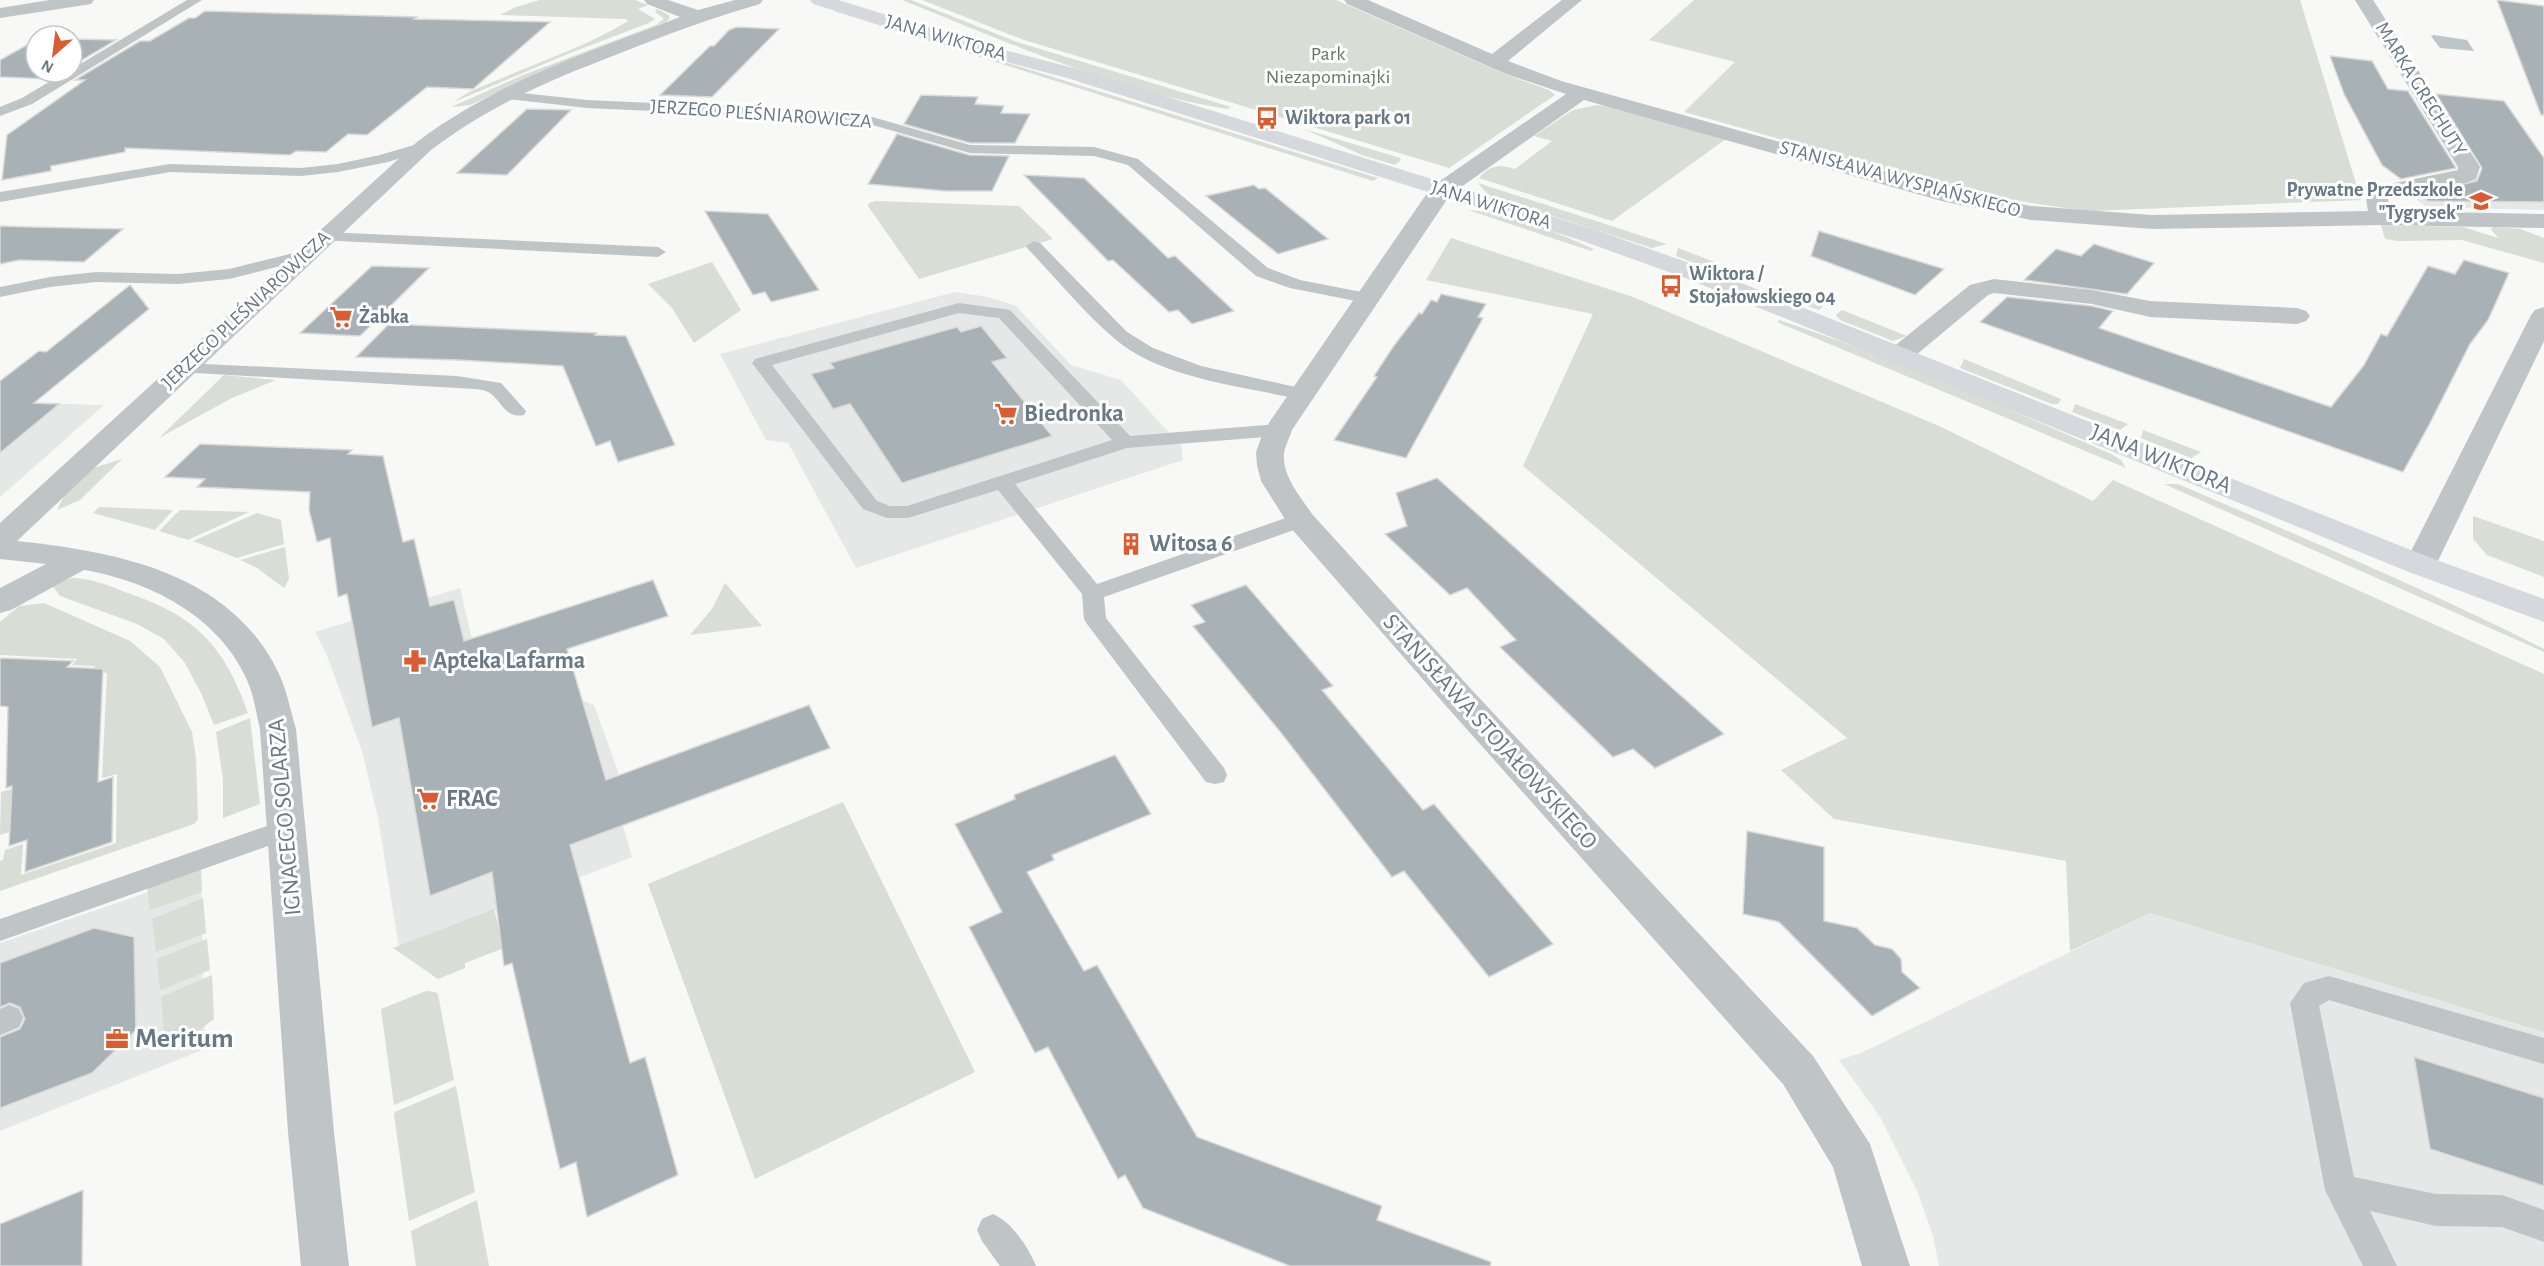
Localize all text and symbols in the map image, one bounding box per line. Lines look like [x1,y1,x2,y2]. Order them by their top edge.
street label: JANA WIKTORA [883,11,1009,65]
street label: MARKA GRECHUTY [2372,19,2470,160]
north arrow [24,24,84,84]
park label: Park Niezapominajki [1266,44,1390,87]
text: N [39,57,56,76]
street label: JERZEGO PLEŚNIAROWICZA [650,95,873,132]
bus stop icon: Wiktora park 01 [1254,105,1280,131]
place label: Wiktora park 01 [1285,108,1411,128]
street label: STANISŁAWA WYSPIAŃSKIEGO [1777,136,2023,221]
street label: JANA WIKTORA [1429,177,1554,233]
place label: Prywatne Przedszkole "Tygrysek" [2286,180,2463,223]
school or university icon: Prywatne Przedszkole "Tygrysek" [2468,188,2494,214]
street label: JERZEGO PLEŚNIAROWICZA [157,226,334,393]
place label: Wiktora / Stojałowskiego 04 [1689,264,1835,307]
bus stop icon: Wiktora / Stojałowskiego 04 [1658,273,1684,299]
supermarket icon: Żabka [328,304,354,330]
place label: Żabka [359,305,410,327]
supermarket icon: Biedronka [993,401,1019,427]
place label: Biedronka [1024,402,1124,426]
street label: JANA WIKTORA [2087,420,2235,498]
building icon: Witosa 6 [1118,531,1144,557]
place label: Witosa 6 [1149,532,1233,556]
street label: STANISŁAWA STOJAŁOWSKIEGO [1378,610,1602,854]
pharmacy icon: Apteka Lafarma [402,648,428,674]
place label: Apteka Lafarma [433,649,585,673]
street label: IGNACEGO SOLARZA [264,717,306,917]
supermarket icon: FRAC [415,786,441,812]
place label: FRAC [446,787,498,811]
place label: Meritum [135,1025,234,1053]
office icon: Meritum [104,1026,130,1052]

